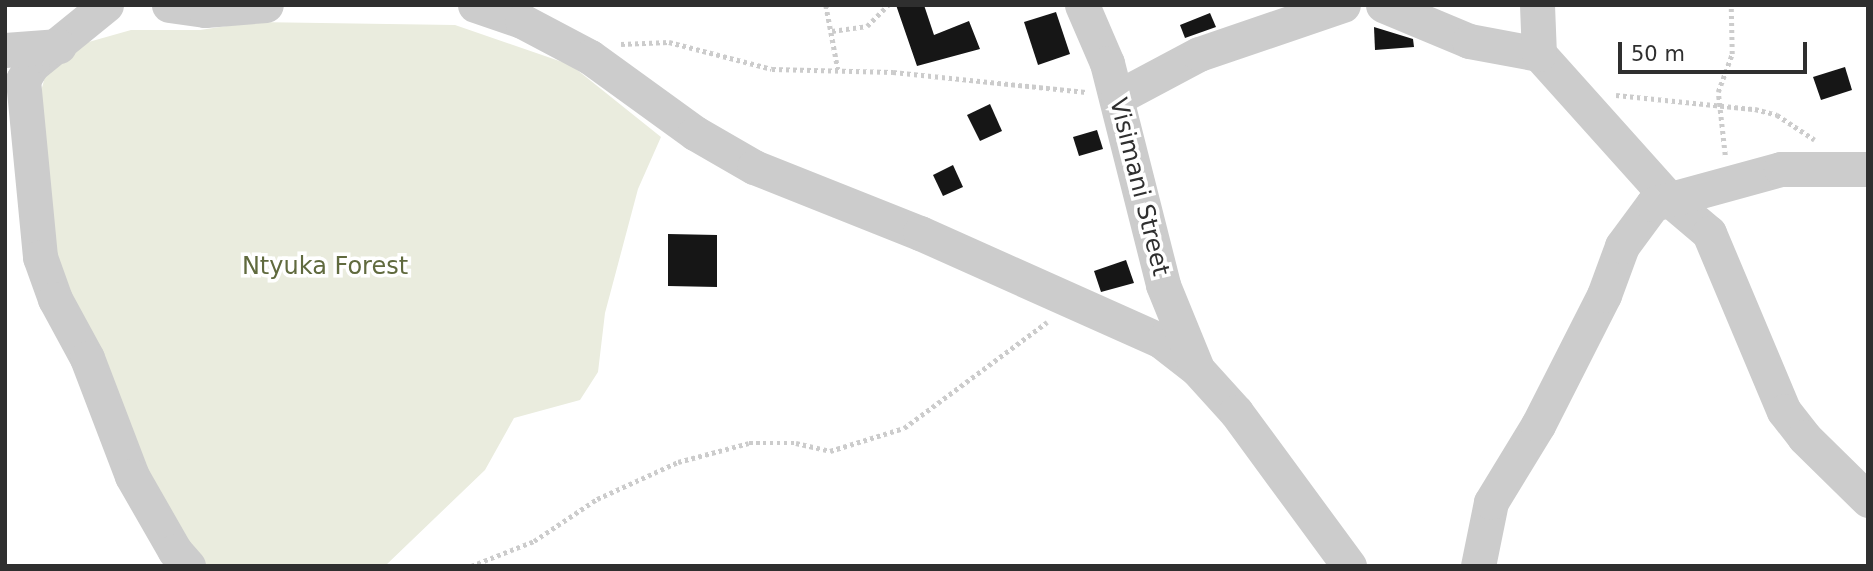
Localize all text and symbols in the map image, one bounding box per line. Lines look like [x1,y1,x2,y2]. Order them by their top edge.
scale bar [1621,28,1810,72]
text: 50 m [1631,42,1685,66]
street label: Visimani Street [1103,95,1175,279]
park label: Ntyuka Forest [242,253,408,281]

